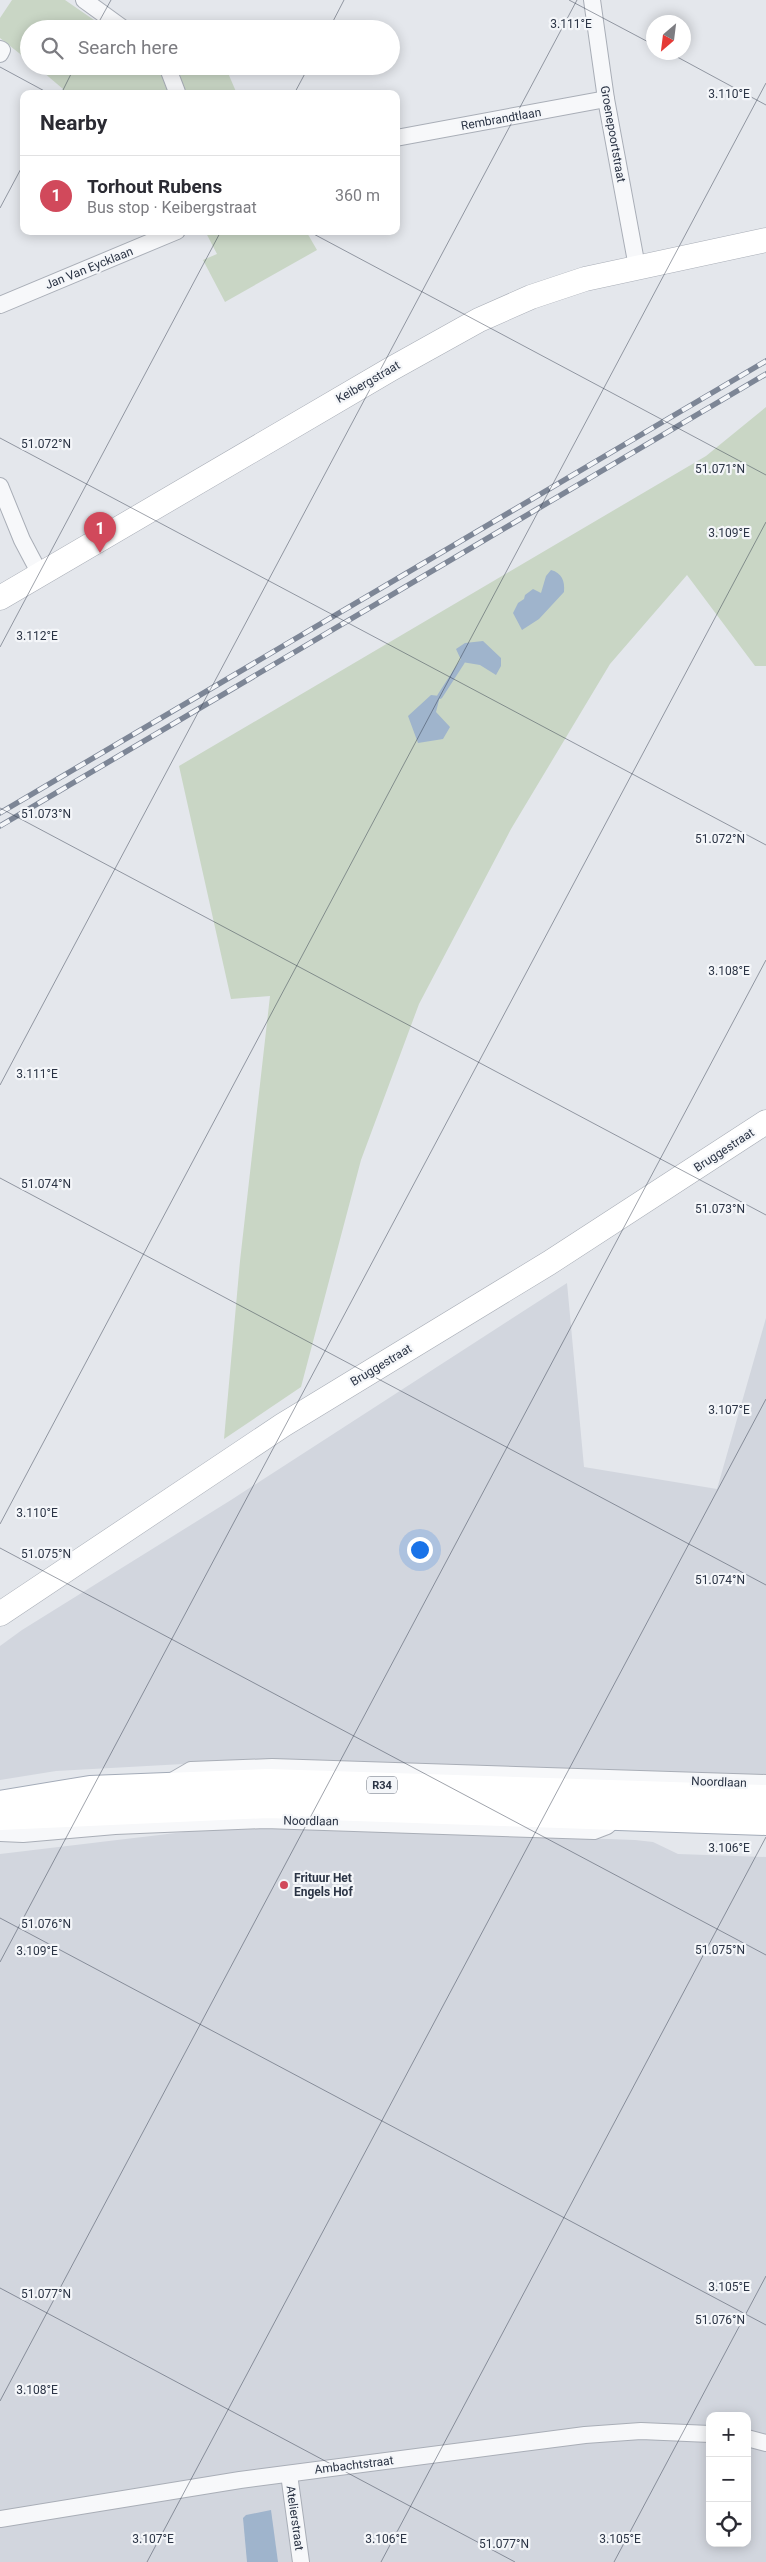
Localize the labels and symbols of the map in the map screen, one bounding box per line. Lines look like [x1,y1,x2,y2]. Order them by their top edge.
north arrow [646,15,691,60]
text: 3.111°E [550,17,592,31]
street label: Groenepoortstraat [598,85,628,184]
text: 3.110°E [708,87,750,101]
street label: Rembrandtlaan [460,105,542,133]
street label: Jan Van Eycklaan [43,244,135,292]
street label: Keibergstraat [334,358,402,406]
text: 51.072°N [21,437,71,451]
text: 51.071°N [695,462,745,476]
pin: 1 [84,512,116,553]
text: 3.109°E [708,526,750,540]
text: 3.112°E [16,629,58,643]
text: 51.073°N [21,807,71,821]
text: 51.072°N [695,832,745,846]
text: 3.108°E [708,964,750,978]
text: 3.111°E [16,1067,58,1081]
street label: Bruggestraat [691,1125,757,1175]
text: 51.074°N [21,1177,71,1191]
text: 51.073°N [695,1202,745,1216]
street label: Bruggestraat [348,1341,414,1389]
text: 3.107°E [708,1403,750,1417]
text: 3.110°E [16,1506,58,1520]
your location [407,1537,433,1563]
text: 51.075°N [21,1547,71,1561]
text: 51.074°N [695,1573,745,1587]
street label: Noordlaan [691,1774,747,1790]
road number: R34 [367,1776,397,1794]
street label: Noordlaan [283,1814,339,1828]
text: 3.106°E [708,1841,750,1855]
place label: Frituur Het Engels Hof [294,1871,353,1899]
marker: Frituur Het Engels Hof [278,1879,290,1891]
text: 51.076°N [21,1917,71,1931]
text: 51.075°N [695,1943,745,1957]
text: 3.109°E [16,1944,58,1958]
text: 3.105°E [708,2280,750,2294]
text: 51.077°N [21,2287,71,2301]
text: 51.076°N [695,2313,745,2327]
text: 3.108°E [16,2383,58,2397]
street label: Ambachtstraat [314,2453,394,2477]
street label: Atelierstraat [284,2485,306,2551]
text: 3.107°E [132,2532,174,2546]
text: 3.106°E [365,2532,407,2546]
text: 3.105°E [599,2532,641,2546]
text: 51.077°N [479,2537,529,2551]

